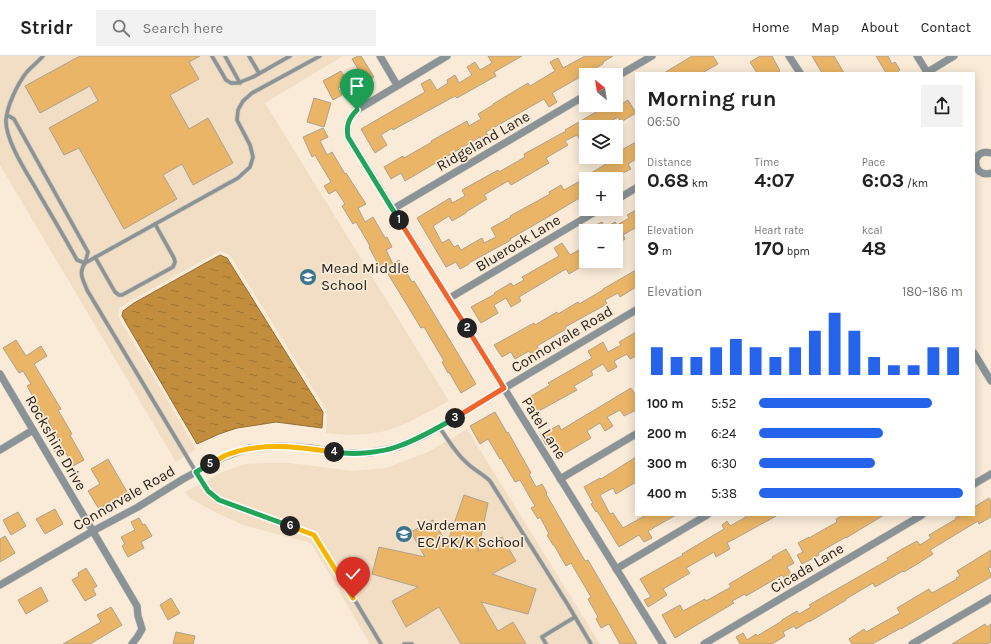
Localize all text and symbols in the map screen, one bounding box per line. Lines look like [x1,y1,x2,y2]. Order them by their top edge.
search box [96,10,376,46]
text: Stridr [20,17,72,39]
icon: search [110,17,132,39]
text: Search here [142,19,223,37]
text: Home [752,19,789,36]
text: Map [811,19,839,36]
text: About [861,19,899,36]
text: Contact [921,19,971,36]
north arrow [579,68,623,112]
map controls [579,68,623,268]
pin [340,69,374,110]
icon: arrive [346,75,368,97]
button: share [921,85,963,127]
text: Morning run [647,86,776,112]
street label: Ridgeland Lane [433,107,533,175]
text: 06:50 [647,114,680,129]
button: layers [579,120,623,164]
text: Distance [647,156,691,169]
text: Time [754,156,779,169]
text: Pace [862,156,885,169]
text: 0.68 [647,169,689,192]
text: 4:07 [754,169,794,192]
text: 6:03 [862,169,904,192]
button: + [579,172,623,216]
text: km [689,177,708,190]
text: /km [904,177,928,190]
pin: 1 [389,210,409,230]
street label: Bluerock Lane [472,211,564,275]
text: 1 [397,213,401,226]
button: − [579,224,623,268]
text: Elevation [647,224,694,237]
text: Heart rate [754,224,804,237]
text: kcal [862,224,883,237]
text: 9 [647,237,659,260]
text: 170 [754,237,784,260]
text: 48 [862,237,887,260]
text: m [659,245,672,258]
text: bpm [784,245,810,258]
place label: Mead Middle School [321,259,409,294]
school or university icon: Mead Middle School [298,267,318,287]
text: Elevation [647,284,702,299]
text: 180–186 m [902,284,963,299]
street label: Connorvale Road [508,302,616,376]
pin: 2 [457,318,477,338]
text: 2 [464,321,470,334]
street label: Rockshire Drive [22,392,90,494]
street label: Patel Lane [518,394,570,462]
text: 100 m [647,396,684,411]
text: 5:52 [711,396,736,411]
pin: 3 [445,408,465,428]
text: 3 [452,411,458,424]
text: 200 m [647,426,687,441]
text: 6:24 [711,426,736,441]
pin: 4 [324,442,344,462]
text: 4 [331,445,337,458]
pin: 5 [200,454,220,474]
text: 300 m [647,456,687,471]
text: 6:30 [711,456,737,471]
text: 5 [207,457,213,470]
street label: Connorvale Road [70,461,178,535]
text: 400 m [647,486,687,501]
text: 5:38 [711,486,737,501]
pin: 6 [280,516,300,536]
place label: Vardeman EC/PK/K School [417,516,524,551]
text: 6 [287,519,293,532]
school or university icon: Vardeman EC/PK/K School [394,524,414,544]
street label: Cicada Lane [767,539,847,597]
pin [336,557,370,598]
icon: check [342,563,364,585]

